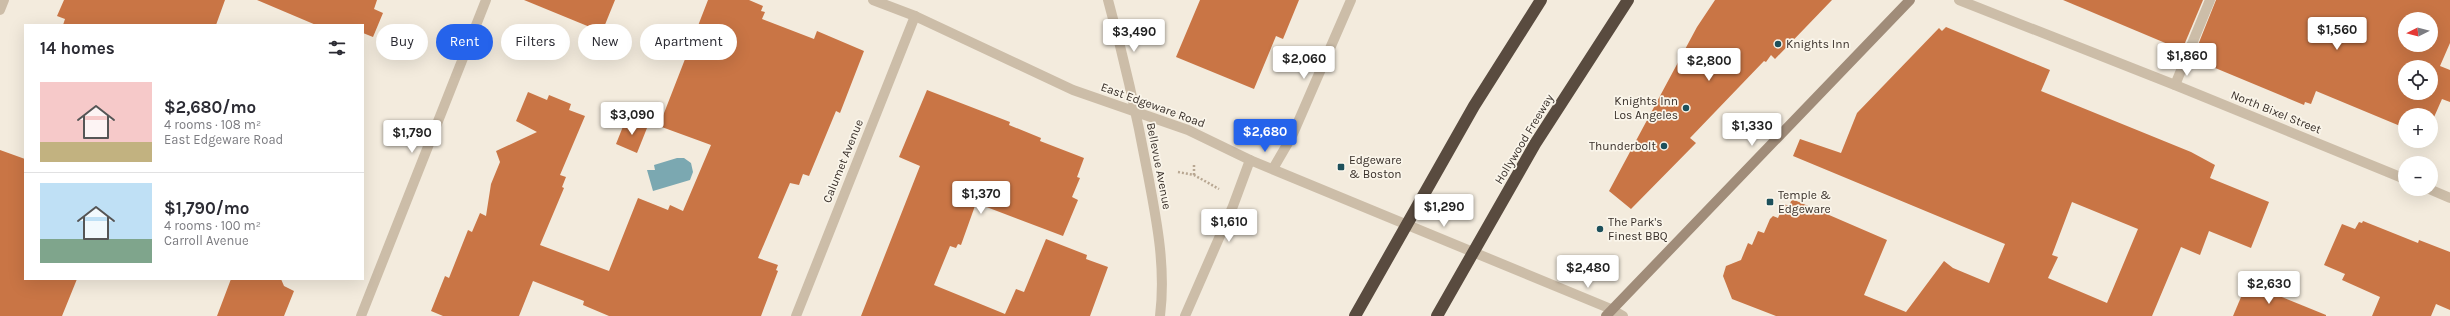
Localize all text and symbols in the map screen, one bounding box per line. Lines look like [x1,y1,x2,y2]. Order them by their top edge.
north arrow [2398,12,2438,52]
map controls [2398,12,2438,196]
pin: $1,560 [2304,17,2370,51]
pin: $3,490 [1101,19,1167,53]
text: $1,560 [2317,22,2357,37]
chip: Buy [376,24,428,60]
chip: Rent [436,24,493,60]
chip: Filters [501,24,570,60]
chip: New [578,24,632,60]
chip: Apartment [640,24,737,60]
text: $3,490 [1112,24,1156,39]
icon: filters [326,37,348,59]
place label: Knights Inn [1786,37,1850,51]
text: 14 homes [40,38,115,58]
marker: Knights Inn [1773,39,1783,49]
pin: $1,860 [2154,43,2220,77]
pin: $2,060 [1271,46,1337,80]
pin: $2,800 [1676,48,1742,82]
text: $1,860 [2166,48,2208,63]
text: $2,060 [1282,51,1326,66]
text: $2,800 [1687,53,1731,68]
button: locate [2398,60,2438,100]
street label: East Edgeware Road [1099,80,1207,130]
street label: North Bixel Street [2229,87,2324,137]
street label: Hollywood Freeway [1492,91,1557,187]
place label: Knights Inn Los Angeles [1614,94,1678,122]
text: $2,680/mo [164,97,256,117]
icon: home [72,98,120,146]
pin: $3,090 [599,102,665,136]
marker: Knights Inn Los Angeles [1681,103,1691,113]
text: $3,090 [610,107,654,122]
button: + [2398,108,2438,148]
pin: $1,330 [1719,113,1785,147]
text: 4 rooms · 108 m² [164,117,261,132]
street label: Calumet Avenue [820,117,866,205]
text: $1,330 [1731,118,1773,133]
pin: $2,680 [1232,119,1298,153]
pin: $1,790 [379,120,445,154]
street label: Bellevue Avenue [1144,121,1174,211]
text: $2,680 [1243,124,1287,139]
text: $1,790 [392,125,432,140]
text: East Edgeware Road [164,132,283,147]
place label: Thunderbolt [1589,139,1656,153]
marker: Thunderbolt [1659,141,1669,151]
place label: Edgeware & Boston [1349,153,1402,181]
button: − [2398,156,2438,196]
marker: Edgeware & Boston [1336,162,1346,172]
pin: $1,370 [948,181,1014,215]
text: $1,370 [961,186,1001,201]
place label: Temple & Edgeware [1778,188,1831,216]
pin: $1,290 [1411,194,1477,228]
marker: Temple & Edgeware [1765,197,1775,207]
text: $1,790/mo [164,198,249,218]
icon: home [72,199,120,247]
text: $1,290 [1424,199,1464,214]
pin: $1,610 [1196,209,1262,243]
text: $1,610 [1210,214,1248,229]
place label: The Park's Finest BBQ [1608,215,1668,243]
text: 4 rooms · 100 m² [164,218,261,233]
marker: The Park's Finest BBQ [1595,224,1605,234]
text: Carroll Avenue [164,233,249,248]
pin: $2,480 [1555,255,1621,289]
text: $2,480 [1566,260,1610,275]
pin: $2,630 [2236,271,2302,305]
text: $2,630 [2247,276,2291,291]

